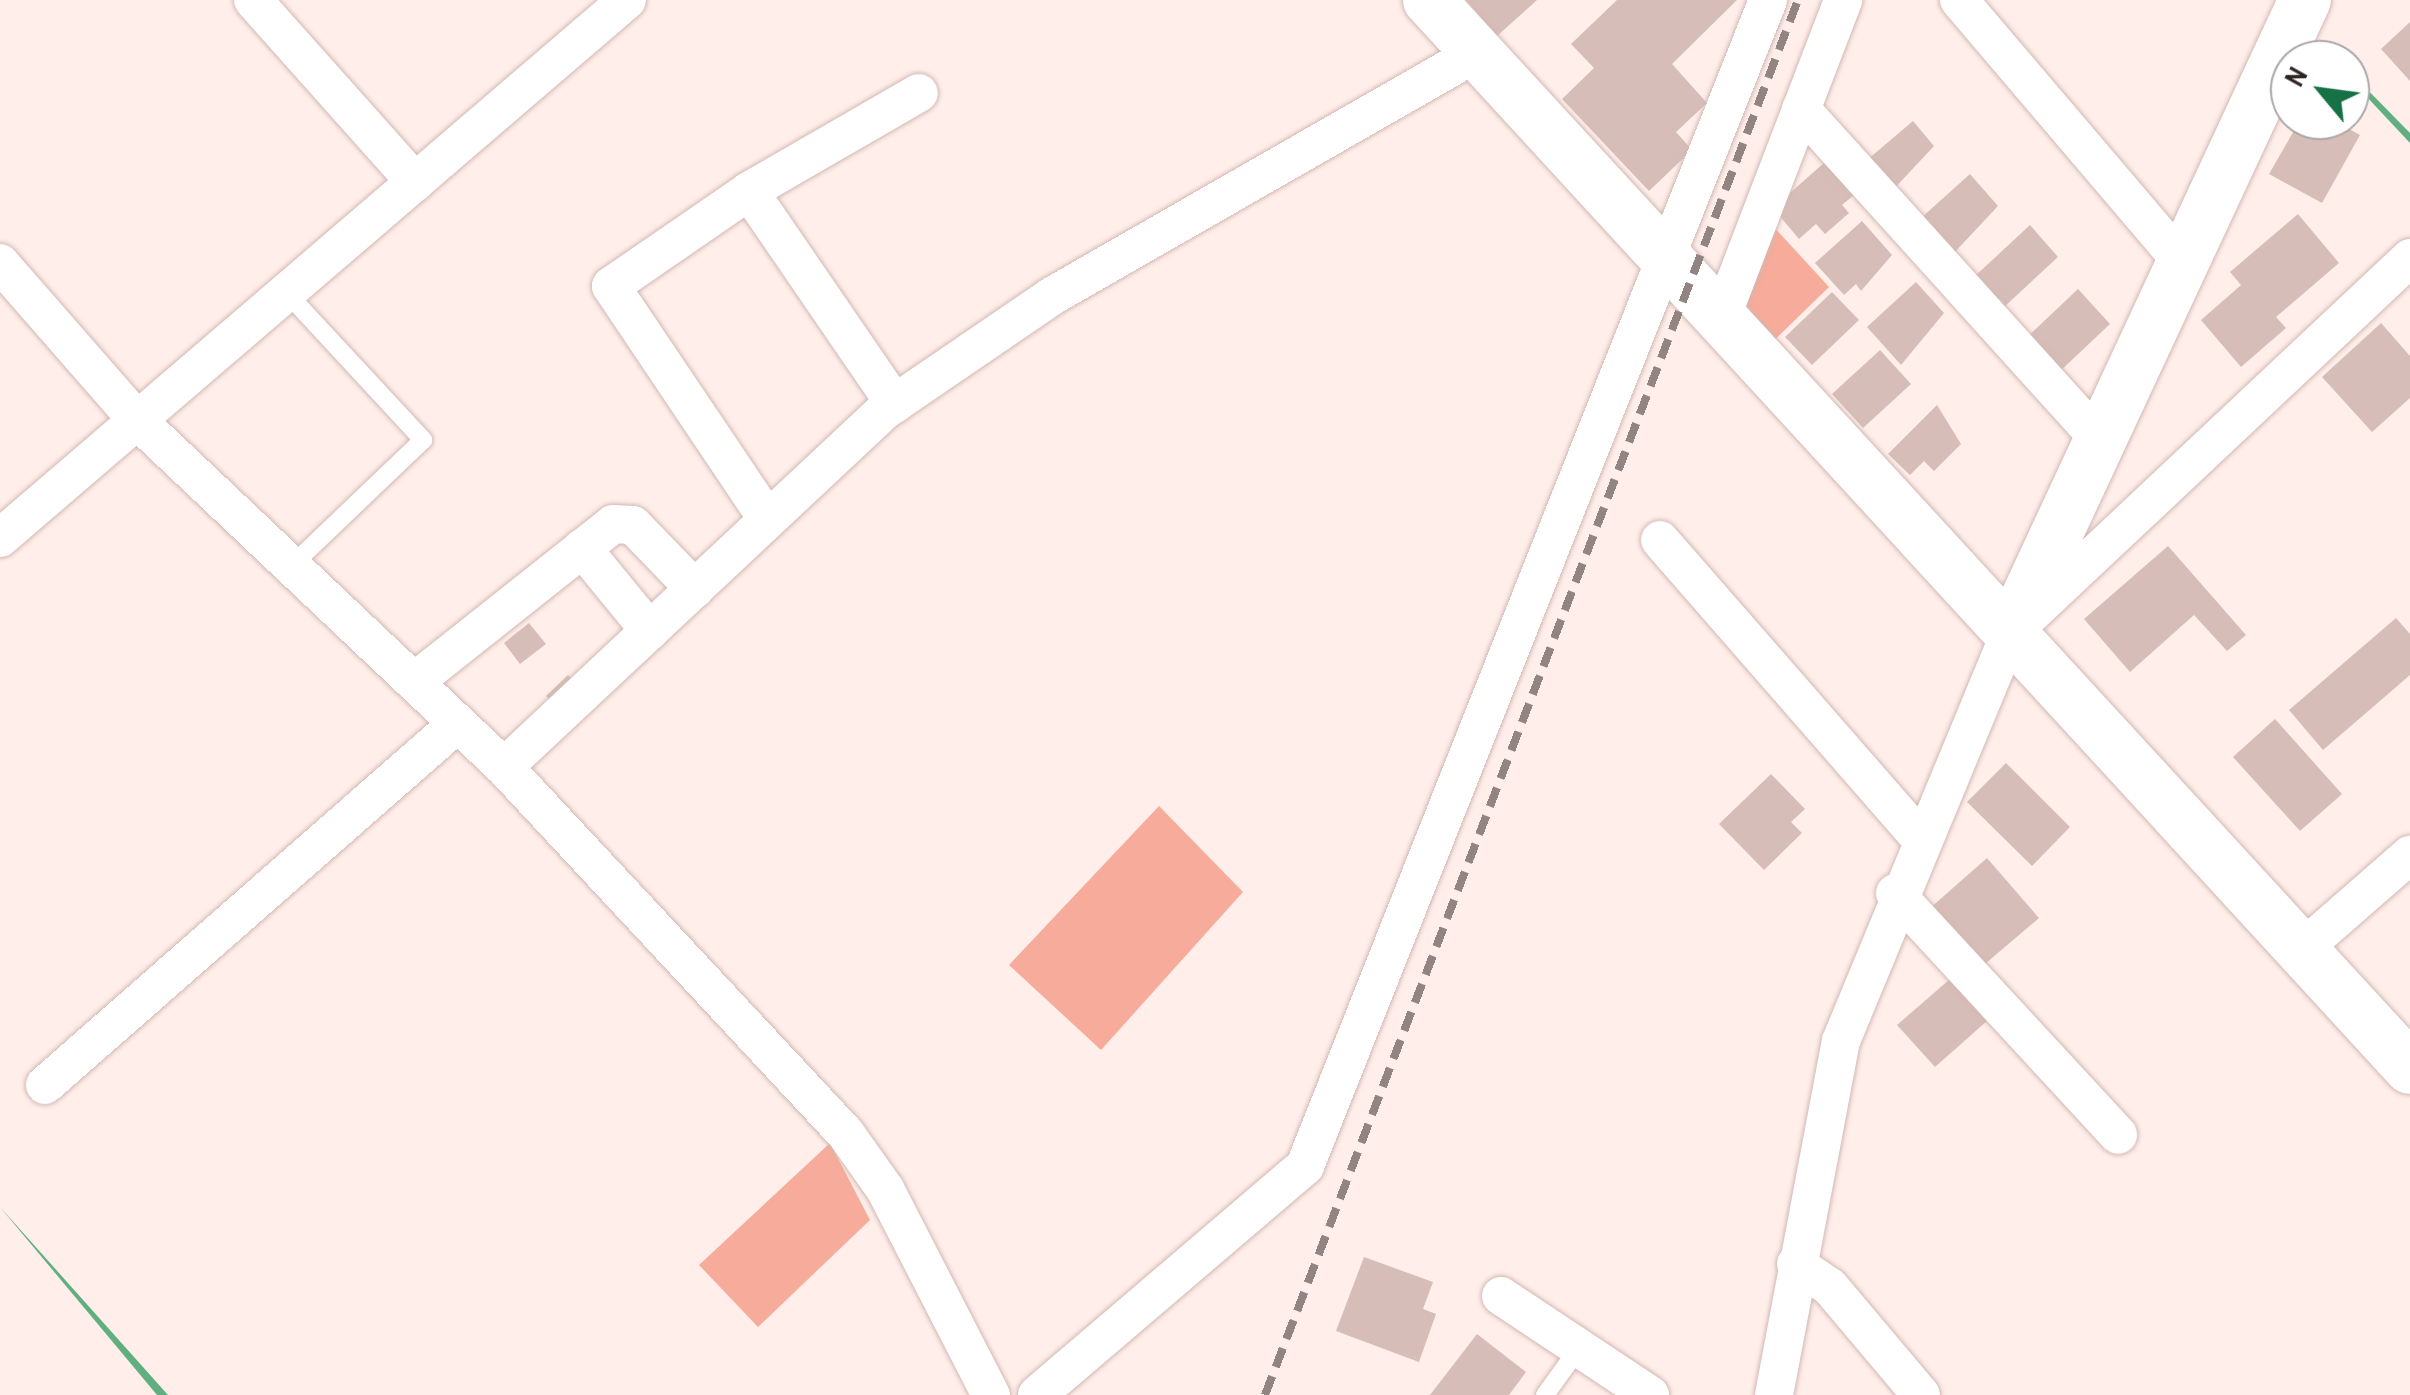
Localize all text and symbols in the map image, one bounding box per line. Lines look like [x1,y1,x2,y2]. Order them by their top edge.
north arrow [2270,40,2370,140]
text: N [2275,60,2316,93]

